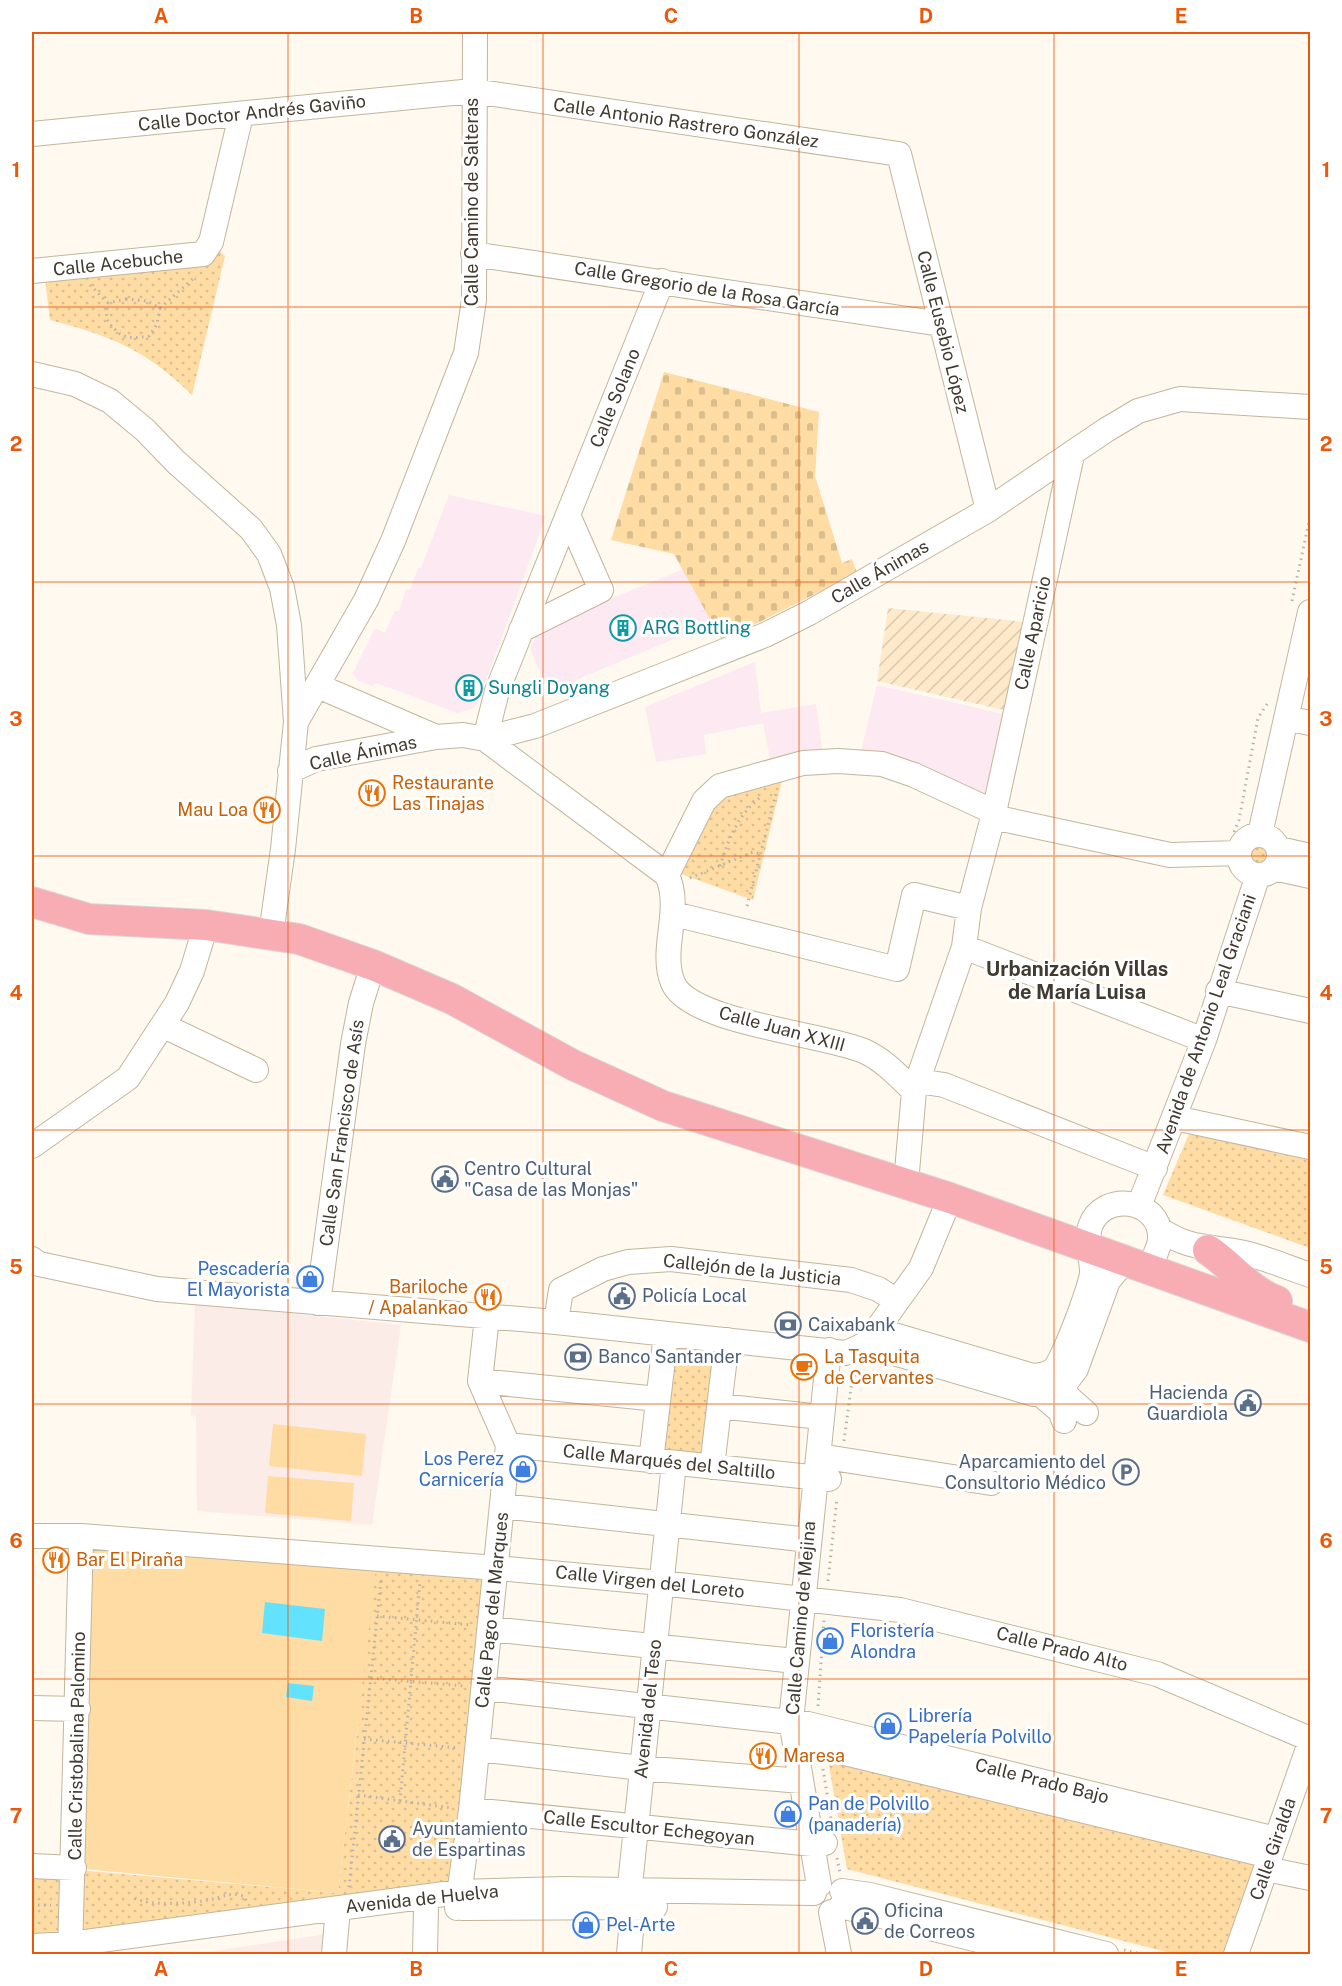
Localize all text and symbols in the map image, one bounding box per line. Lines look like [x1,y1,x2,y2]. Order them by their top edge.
text: A [154,4,168,28]
text: B [409,4,423,28]
text: C [664,4,678,28]
text: D [919,4,933,28]
text: E [1175,4,1187,28]
street label: Calle Doctor Andrés Gaviño [137,90,367,135]
street label: Calle Antonio Rastrero González [552,93,820,152]
street label: Calle Camino de Salteras [461,98,482,306]
text: 1 [12,158,20,182]
text: 1 [1322,158,1330,182]
street label: Calle Acebuche [52,245,184,280]
street label: Calle Eusebio López [913,248,974,415]
street label: Calle Gregorio de la Rosa García [573,257,841,320]
street label: Calle Solano [585,345,644,450]
text: 2 [10,432,22,456]
text: 2 [1320,432,1332,456]
street label: Calle Ánimas [827,534,932,608]
street label: Calle Aparicio [1010,574,1055,692]
building icon: ARG Bottling [608,613,638,643]
place label: ARG Bottling [642,617,751,638]
building icon: Sungli Doyang [454,673,484,703]
place label: Sungli Doyang [488,677,610,698]
text: 3 [9,707,23,731]
text: 3 [1319,707,1333,731]
street label: Calle Ánimas [307,730,418,774]
place label: Restaurante Las Tinajas [392,772,494,814]
restaurant icon: Restaurante Las Tinajas [357,778,387,808]
restaurant icon: Mau Loa [252,795,282,825]
place label: Mau Loa [177,799,248,820]
street label: Avenida de Antonio Leal Graciani [1151,891,1260,1156]
district label: Urbanización Villas de María Luisa [986,957,1168,1004]
text: 4 [9,981,23,1005]
text: 4 [1319,981,1333,1005]
street label: Calle Juan XXIII [717,1002,848,1055]
street label: Calle San Francisco de Asís [315,1018,368,1248]
place label: Centro Cultural "Casa de las Monjas" [464,1158,638,1200]
public building icon: Centro Cultural "Casa de las Monjas" [430,1164,460,1194]
street label: Callejón de la Justicia [662,1250,842,1289]
text: 5 [9,1255,23,1279]
text: 5 [1319,1255,1333,1279]
place label: Pescadería El Mayorista [187,1258,290,1300]
shop icon: Pescadería El Mayorista [295,1264,325,1294]
place label: Bariloche / Apalankao [368,1276,468,1318]
public building icon: Policía Local [607,1281,637,1311]
restaurant icon: Bariloche / Apalankao [473,1282,503,1312]
place label: Policía Local [642,1285,747,1306]
bank icon: Caixabank [773,1310,803,1340]
place label: Caixabank [808,1314,896,1335]
bank icon: Banco Santander [563,1342,593,1372]
place label: Banco Santander [598,1346,742,1367]
place label: La Tasquita de Cervantes [824,1346,934,1388]
cafe icon: La Tasquita de Cervantes [789,1352,819,1382]
place label: Hacienda Guardiola [1147,1382,1228,1424]
public building icon: Hacienda Guardiola [1233,1388,1263,1418]
street label: Calle Marqués del Saltillo [562,1440,776,1483]
place label: Los Perez Carnicería [419,1448,504,1490]
place label: Aparcamiento del Consultorio Médico [945,1451,1106,1493]
shop icon: Los Perez Carnicería [508,1454,538,1484]
parking icon: Aparcamiento del Consultorio Médico [1111,1457,1141,1487]
street label: Calle Pago del Marques [471,1511,512,1709]
street label: Calle Camino de Mejina [782,1520,819,1716]
text: 6 [9,1529,23,1553]
text: 6 [1319,1529,1333,1553]
restaurant icon: Bar El Piraña [41,1545,71,1575]
place label: Bar El Piraña [76,1549,183,1570]
street label: Calle Virgen del Loreto [554,1561,746,1602]
place label: Floristería Alondra [850,1620,935,1662]
street label: Calle Prado Alto [994,1622,1130,1675]
shop icon: Floristería Alondra [815,1626,845,1656]
street label: Calle Cristobalina Palomino [64,1631,89,1861]
street label: Avenida del Teso [630,1638,665,1780]
place label: Librería Papelería Polvillo [908,1705,1052,1747]
shop icon: Librería Papelería Polvillo [873,1711,903,1741]
restaurant icon: Maresa [748,1741,778,1771]
place label: Maresa [783,1745,845,1766]
street label: Calle Prado Bajo [973,1754,1111,1807]
place label: Pan de Polvillo (panadería) [808,1793,930,1835]
street label: Calle Giralda [1245,1795,1300,1903]
shop icon: Pan de Polvillo (panadería) [773,1799,803,1829]
text: 7 [10,1804,22,1828]
text: 7 [1320,1804,1332,1828]
street label: Calle Escultor Echegoyan [542,1806,756,1849]
place label: Ayuntamiento de Espartinas [412,1818,528,1860]
public building icon: Ayuntamiento de Espartinas [377,1824,407,1854]
street label: Avenida de Huelva [344,1880,500,1917]
place label: Oficina de Correos [884,1900,975,1942]
public building icon: Oficina de Correos [850,1906,880,1936]
shop icon: Pel-Arte [571,1910,601,1940]
place label: Pel-Arte [606,1914,675,1935]
text: A [154,1957,168,1981]
text: B [409,1957,423,1981]
text: C [664,1957,678,1981]
text: D [919,1957,933,1981]
text: E [1175,1957,1187,1981]

